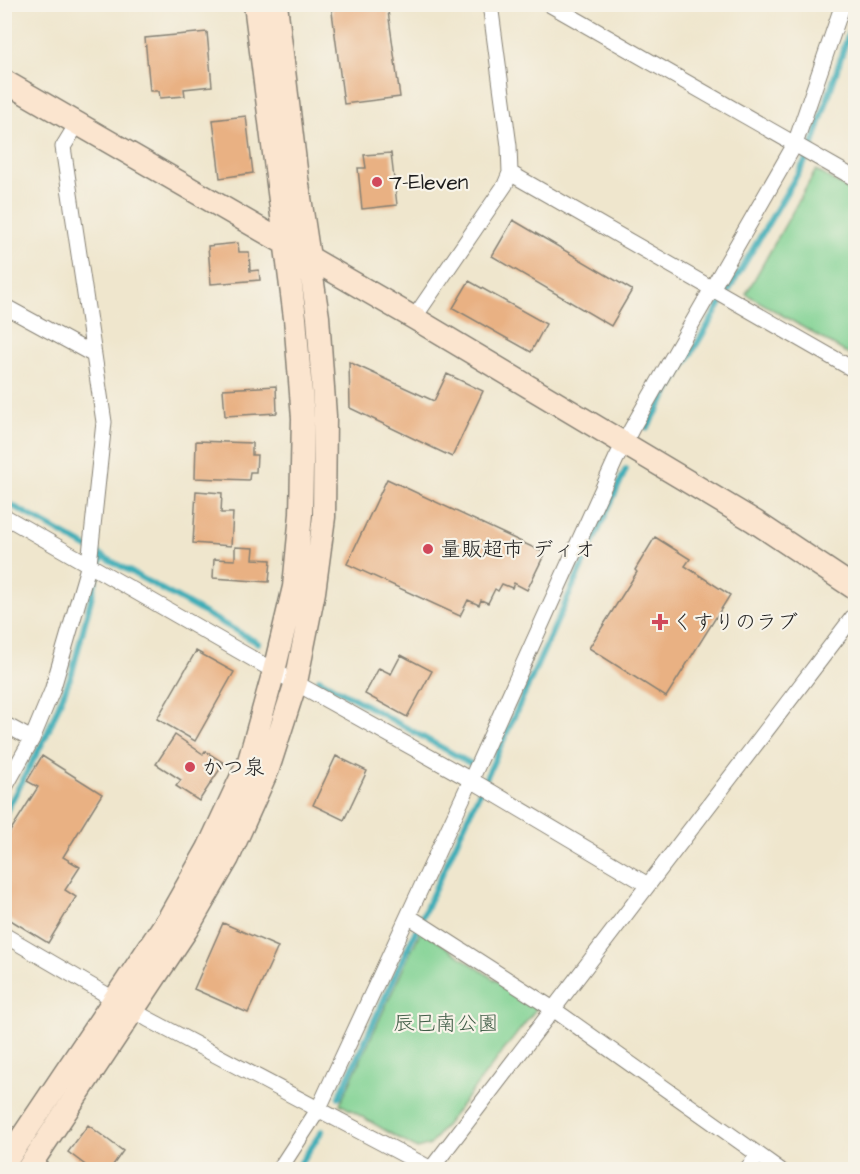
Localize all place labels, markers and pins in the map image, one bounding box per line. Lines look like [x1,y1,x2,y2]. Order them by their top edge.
place label: 7-Eleven [389,168,468,197]
marker: 7-Eleven [370,175,384,189]
place label: 量販超市 ディオ [440,535,595,564]
marker: 量販超市 ディオ [421,542,435,556]
place label: くすりのラブ [672,608,798,637]
marker: くすりのラブ [653,615,667,629]
place label: かつ泉 [202,753,265,782]
marker: かつ泉 [183,760,197,774]

